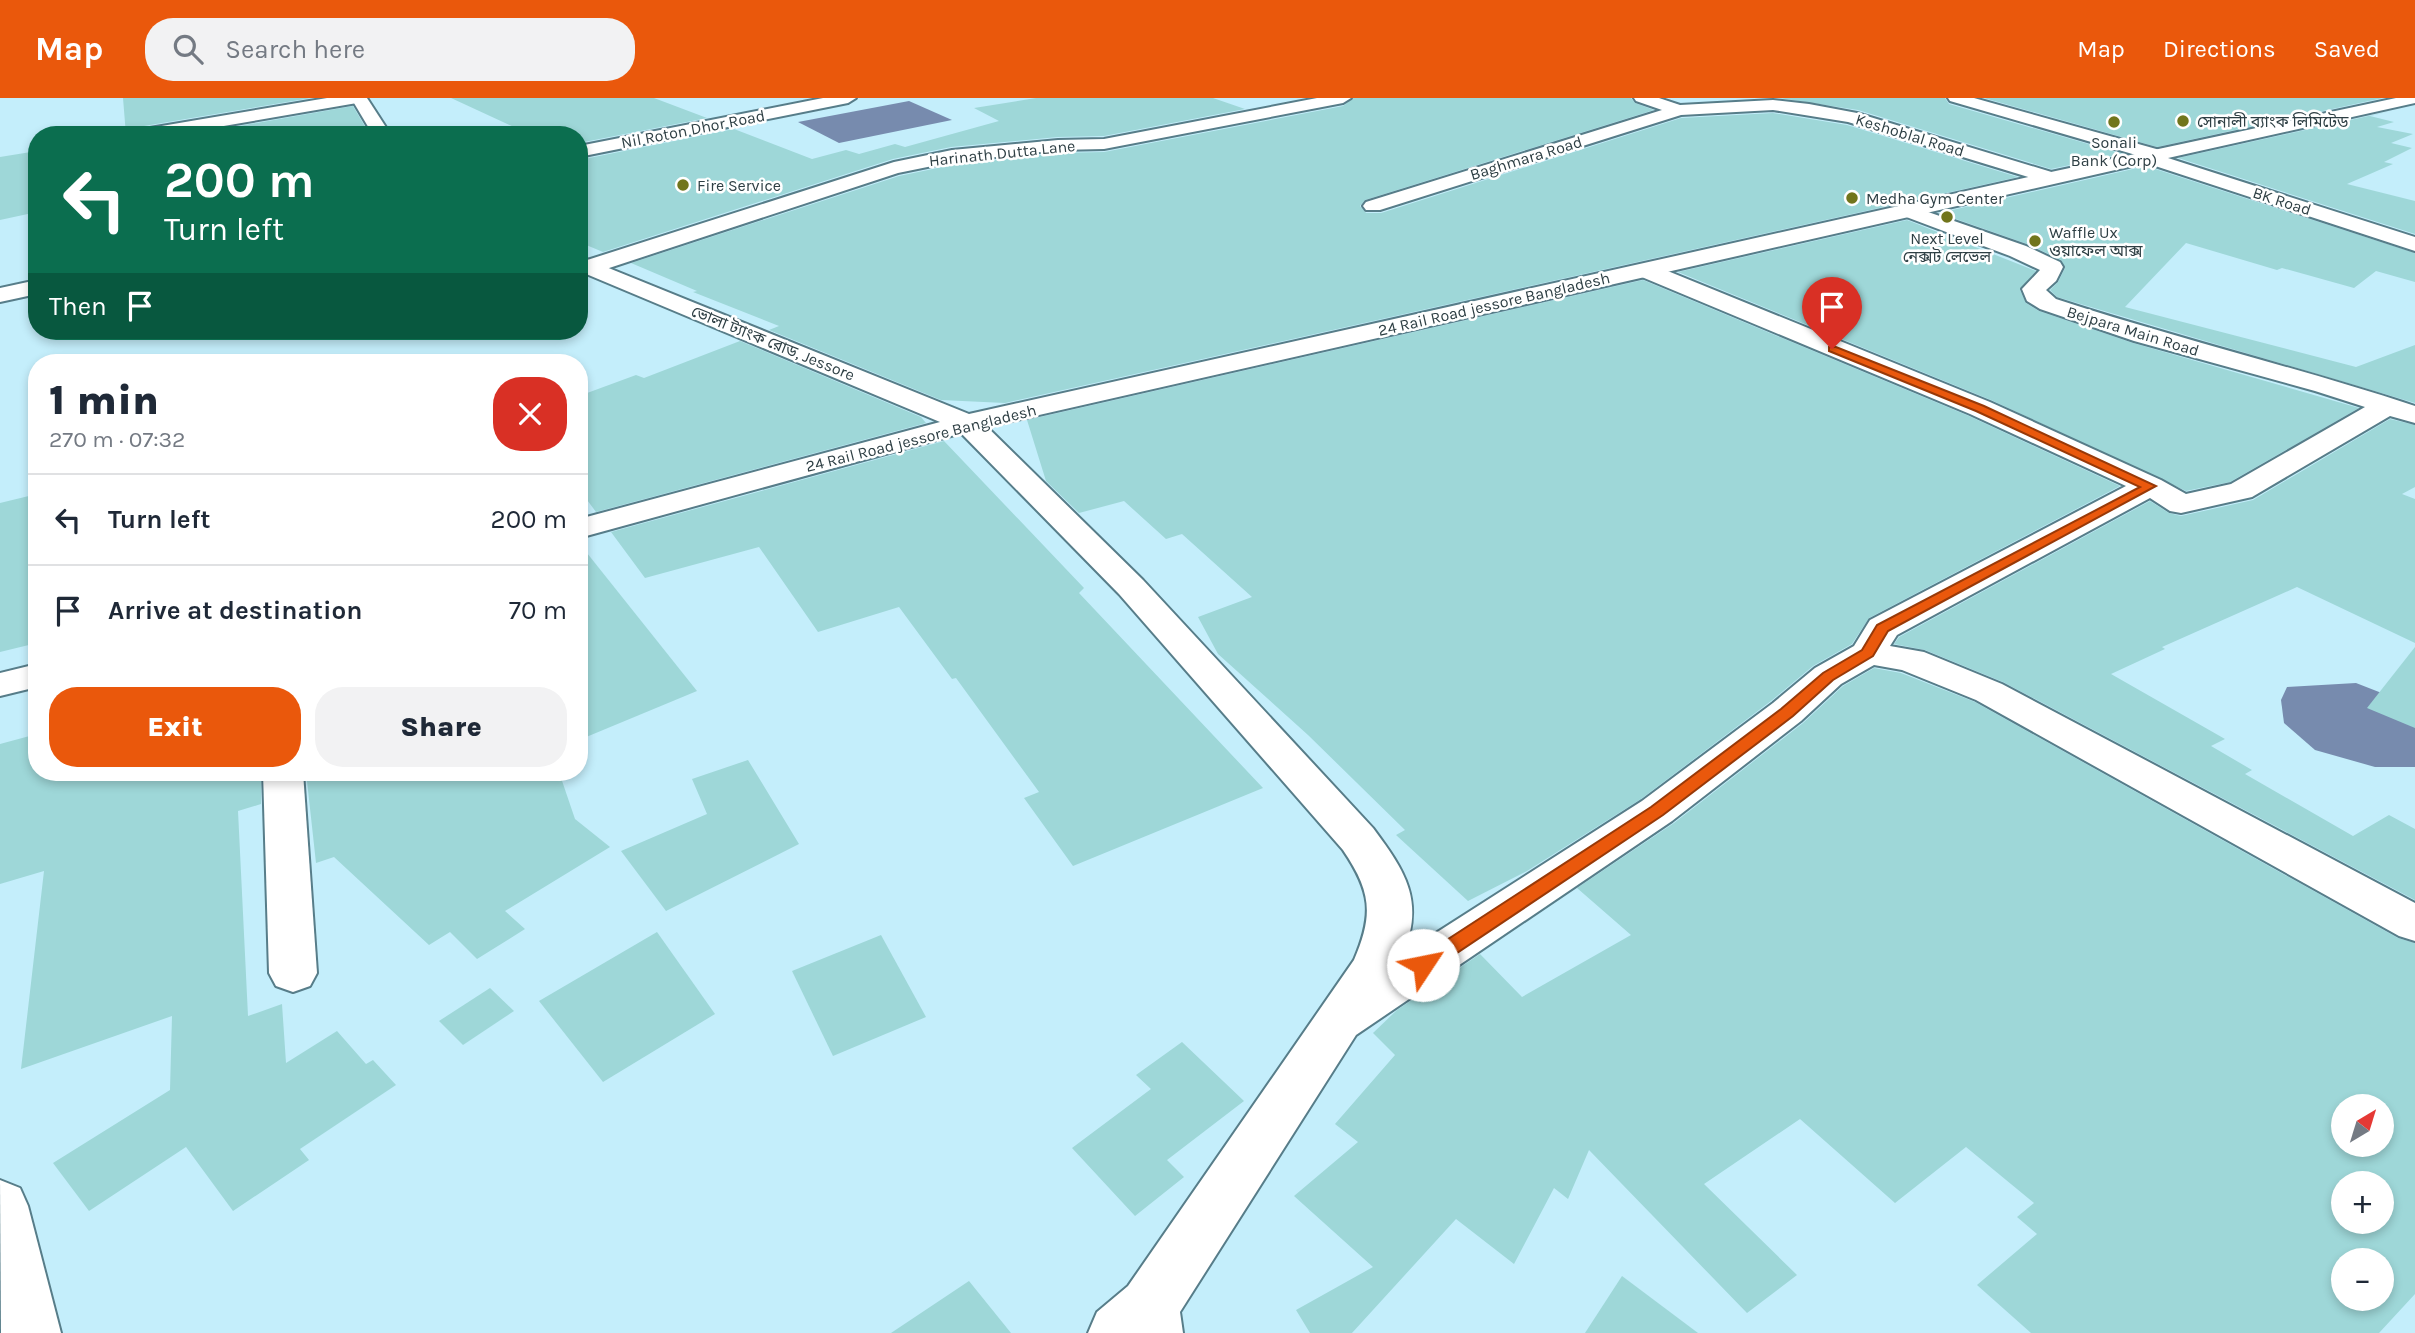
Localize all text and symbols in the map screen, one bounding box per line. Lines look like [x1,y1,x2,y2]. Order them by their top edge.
search box [145,18,635,81]
text: Map [35,30,103,68]
icon: search [169,30,207,68]
text: Search here [225,34,365,65]
text: Map [2077,35,2125,63]
text: Directions [2163,35,2276,63]
text: Saved [2314,35,2380,63]
street label: Nil Roton Dhor Road [619,106,767,152]
street label: Keshoblal Road [1853,109,1967,161]
place label: সোনালী ব্যাংক লিমিটেড [2197,112,2349,131]
marker: সোনালী ব্যাংক লিমিটেড [2175,113,2191,129]
marker: Sonali Bank (Corp) [2106,114,2122,130]
street label: Baghmara Road [1468,132,1584,184]
place label: Sonali Bank (Corp) [2071,133,2157,170]
street label: Harinath Dutta Lane [928,136,1076,170]
text: 200 m [164,152,315,209]
icon: left [49,154,140,245]
place label: Fire Service [697,176,781,195]
marker: Fire Service [675,177,691,193]
street label: BK Road [2250,183,2314,219]
place label: Medha Gym Center [1866,189,2004,208]
marker: Medha Gym Center [1844,190,1860,206]
marker: Next Level নেক্সট লেভেল [1939,209,1955,225]
text: Turn left [164,211,284,248]
place label: Waffle Ux ওয়াফেল আক্স [2049,223,2143,260]
place label: Next Level নেক্সট লেভেল [1903,229,1991,266]
marker: Waffle Ux ওয়াফেল আক্স [2027,233,2043,249]
street label: 24 Rail Road jessore Bangladesh [1376,268,1612,340]
pin [1802,277,1862,349]
icon: arrive [121,287,159,325]
icon: arrive [1813,288,1851,326]
text: Then [49,291,107,322]
street label: ভোলা ট্যাংক রোড, Jessore [689,302,857,384]
street label: Bejpara Main Road [2065,302,2201,360]
text: 1 min [49,375,159,425]
button: close [493,377,567,451]
street label: 24 Rail Road jessore Bangladesh [804,400,1038,476]
text: 270 m · 07:32 [49,426,185,453]
icon: left [49,501,87,539]
text: Turn left [108,504,210,535]
text: 200 m [491,504,567,535]
icon: arrive [49,592,87,630]
text: Arrive at destination [108,595,362,626]
text: 70 m [509,595,567,626]
button: Exit [49,687,301,767]
button: Share [315,687,567,767]
position arrow [1386,928,1460,1002]
north arrow [2331,1094,2394,1157]
map controls [2331,1094,2394,1311]
button: + [2331,1171,2394,1234]
button: − [2331,1248,2394,1311]

